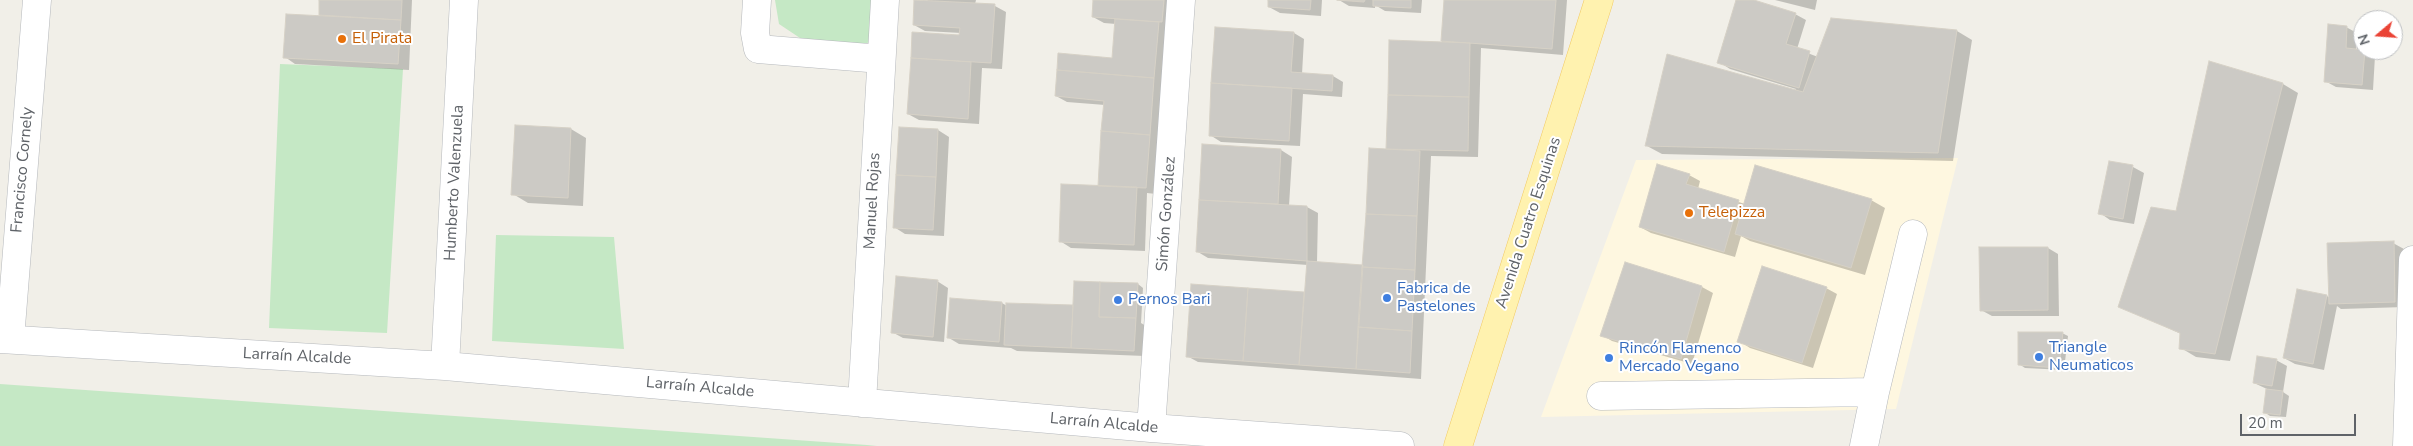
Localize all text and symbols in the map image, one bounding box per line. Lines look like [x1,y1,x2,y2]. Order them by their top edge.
north arrow [2353,10,2403,60]
place label: El Pirata [352,29,412,49]
text: N [2354,32,2375,47]
marker: El Pirata [336,33,348,45]
street label: Humberto Valenzuela [441,104,469,262]
street label: Francisco Cornely [8,106,38,234]
street label: Avenida Cuatro Esquinas [1492,135,1566,311]
street label: Manuel Rojas [861,152,885,250]
street label: Simón González [1153,156,1181,272]
place label: Telepizza [1699,203,1765,223]
marker: Telepizza [1683,207,1695,219]
place label: Fabrica de Pastelones [1397,279,1476,317]
place label: Pernos Bari [1128,290,1211,310]
marker: Fabrica de Pastelones [1381,292,1393,304]
marker: Pernos Bari [1112,294,1124,306]
place label: Triangle Neumaticos [2049,338,2134,376]
place label: Rincón Flamenco Mercado Vegano [1619,339,1741,377]
street label: Larraín Alcalde [242,345,352,369]
marker: Triangle Neumaticos [2033,351,2045,363]
marker: Rincón Flamenco Mercado Vegano [1603,352,1615,364]
street label: Larraín Alcalde [645,374,755,402]
scale bar [2243,404,2359,436]
street label: Larraín Alcalde [1049,410,1159,438]
text: 20 m [2248,413,2283,433]

